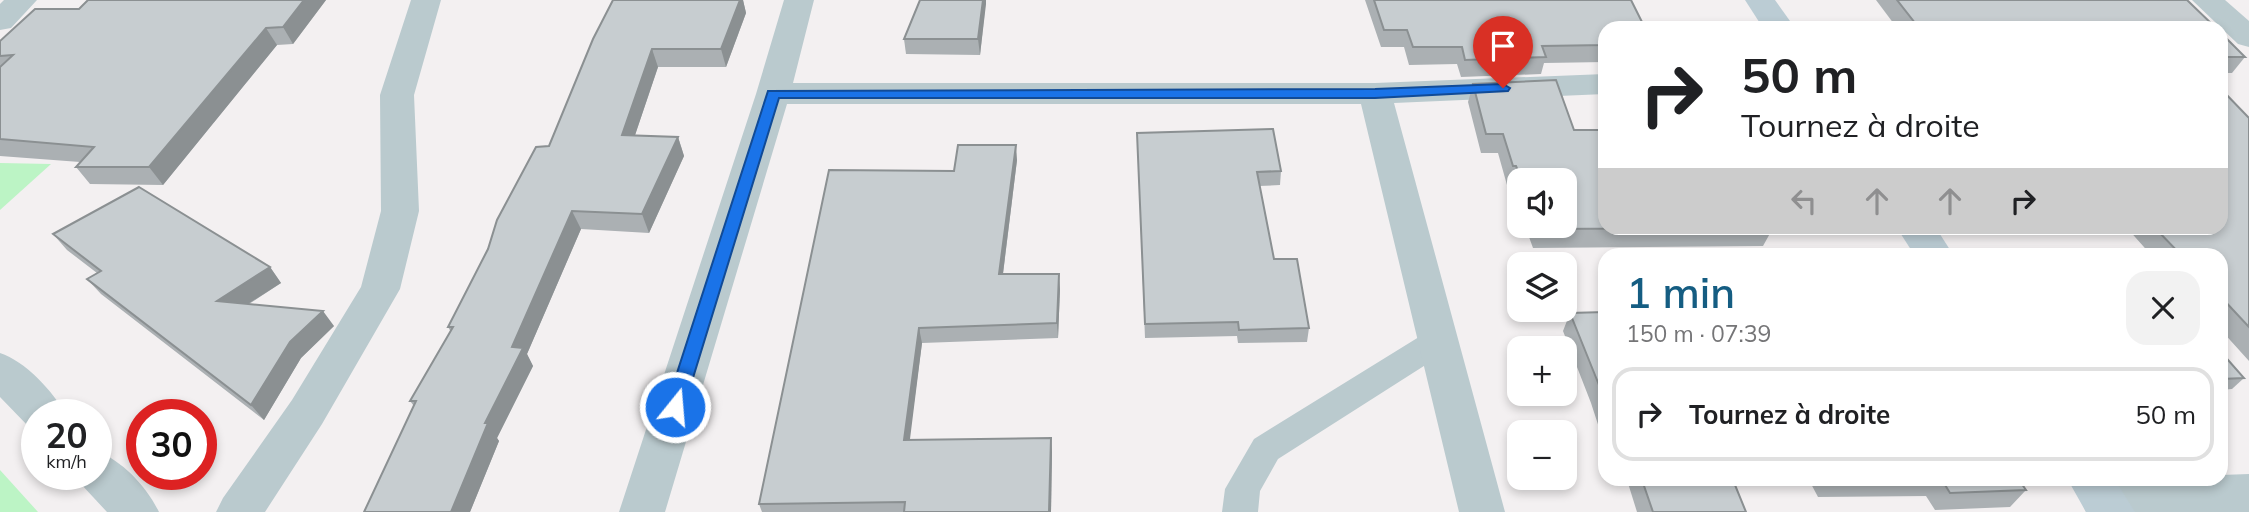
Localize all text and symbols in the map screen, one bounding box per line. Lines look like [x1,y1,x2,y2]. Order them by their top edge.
pin [1473,16,1533,88]
icon: arrive [1484,27,1522,65]
text: 50 m [1741,44,1857,105]
icon: right [1626,49,1717,140]
text: Tournez à droite [1741,105,1980,145]
map controls [1507,168,1577,490]
button: sound [1507,168,1577,238]
icon: left [1785,182,1823,220]
icon: ahead [1858,182,1896,220]
icon: ahead [1931,182,1969,220]
icon: right [2004,182,2042,220]
button: layers [1507,252,1577,322]
text: 1 min [1626,266,1735,319]
button: close [2126,271,2200,345]
text: 150 m · 07:39 [1626,319,1771,348]
button: + [1507,336,1577,406]
position arrow [638,370,712,444]
icon: right [1630,395,1668,433]
text: Tournez à droite [1689,398,1890,431]
text: 50 m [2135,398,2196,431]
speed limit sign: 30 [126,399,217,490]
text: 20 [45,413,88,457]
button: − [1507,420,1577,490]
text: km/h [46,450,87,473]

